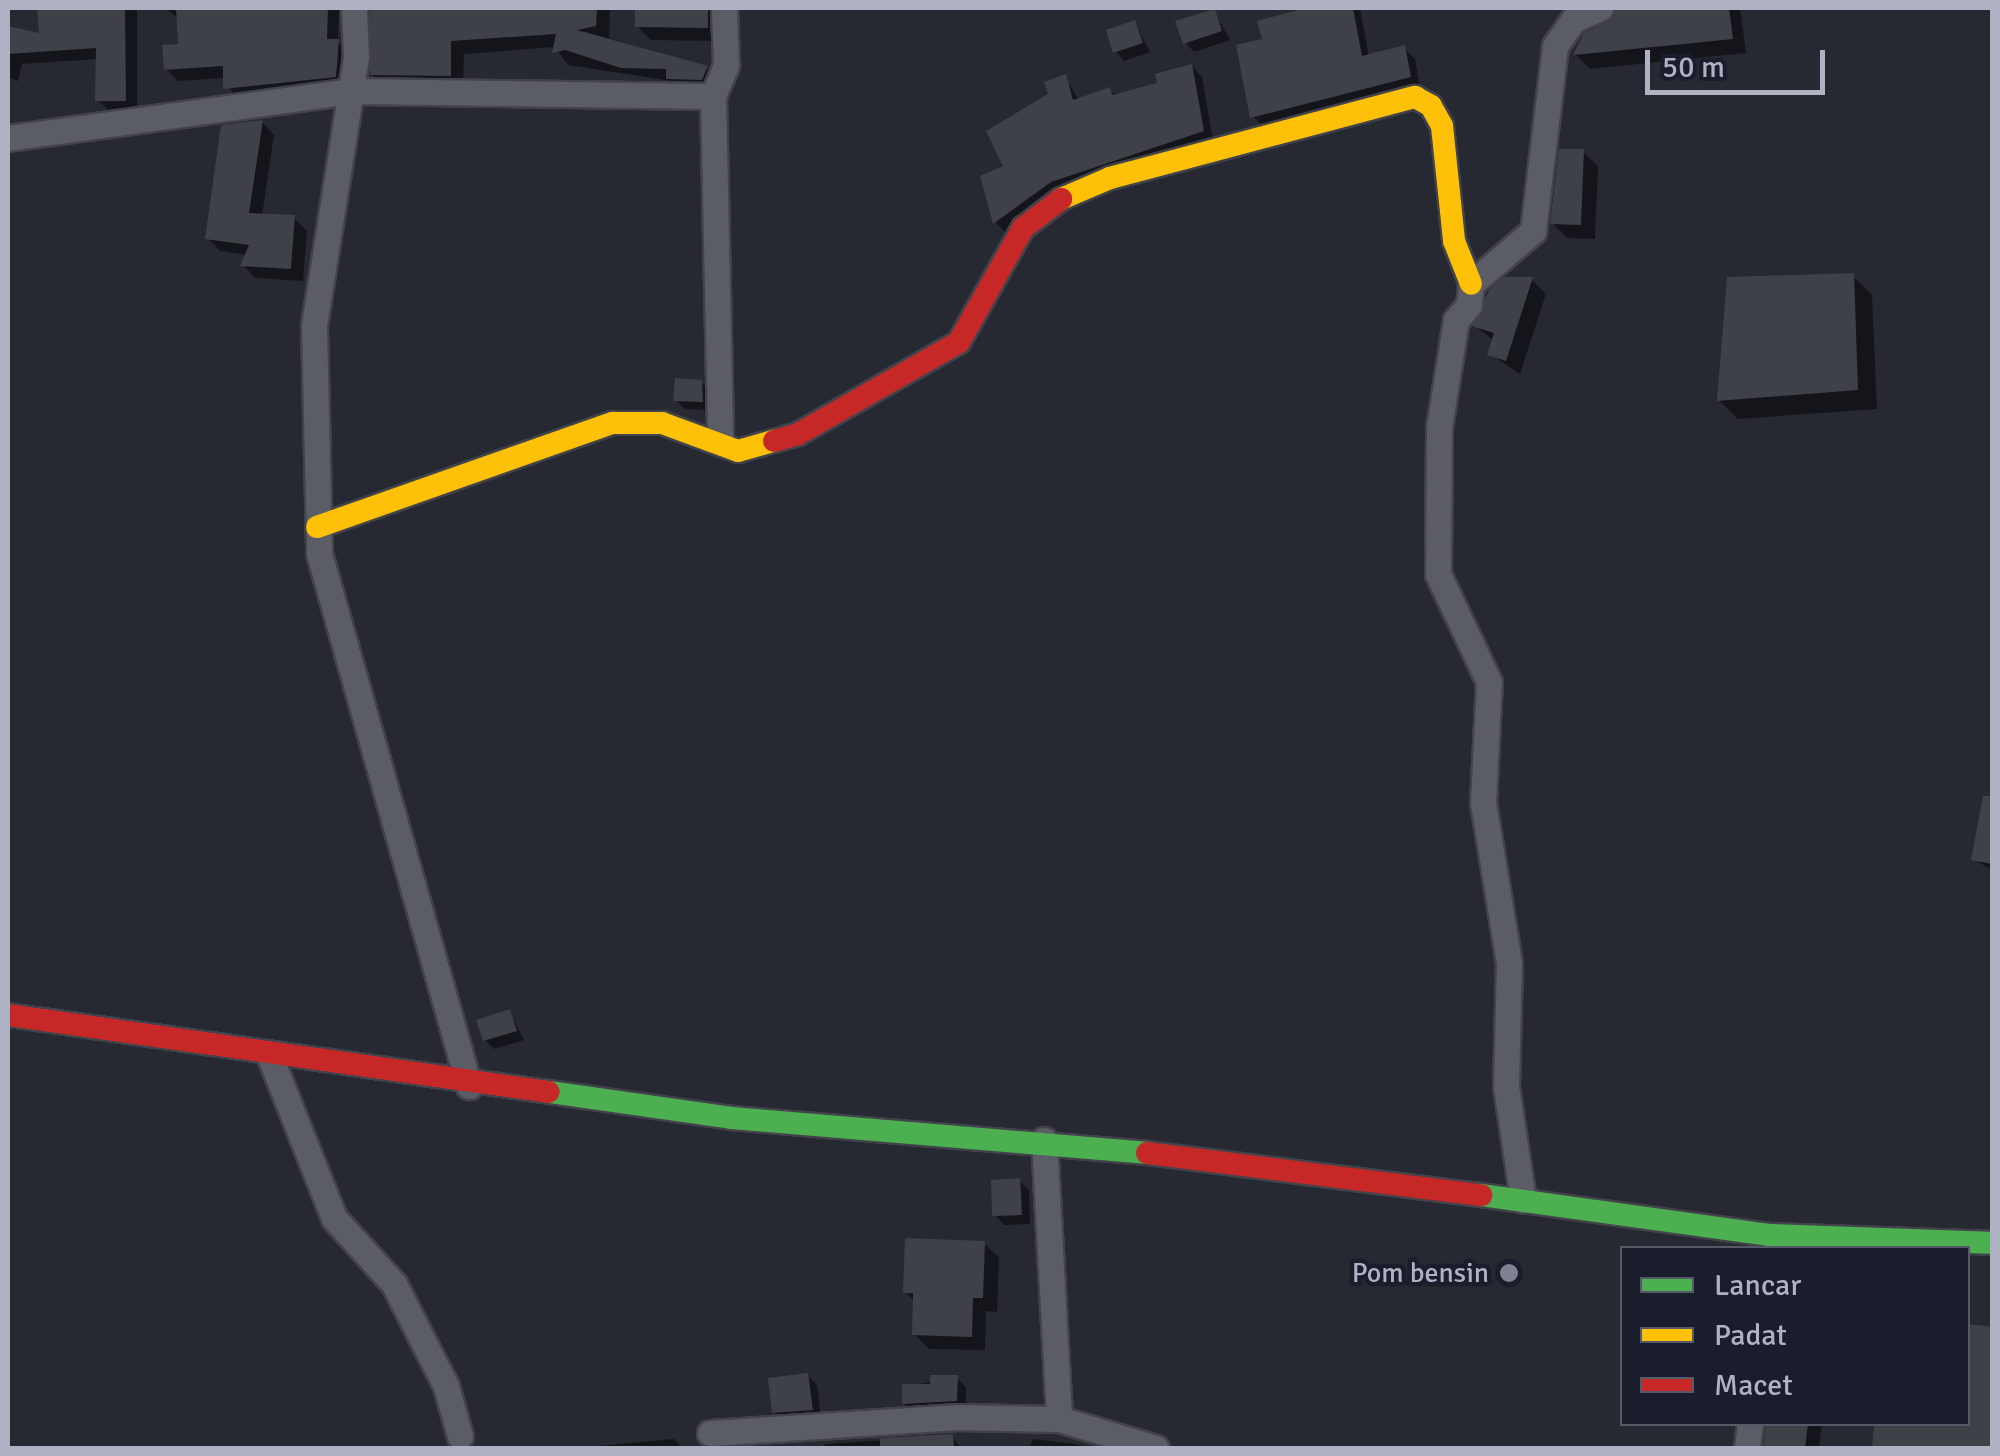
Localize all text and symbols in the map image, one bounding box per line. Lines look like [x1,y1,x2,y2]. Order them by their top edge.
scale bar [1650,30,1830,92]
text: 50 m [1662,49,1725,86]
legend [1620,1246,1970,1426]
place label: Pom bensin [1352,1256,1489,1290]
marker: Pom bensin [1498,1262,1520,1284]
text: Lancar [1714,1267,1801,1304]
text: Padat [1714,1317,1787,1354]
text: Macet [1714,1367,1793,1404]

